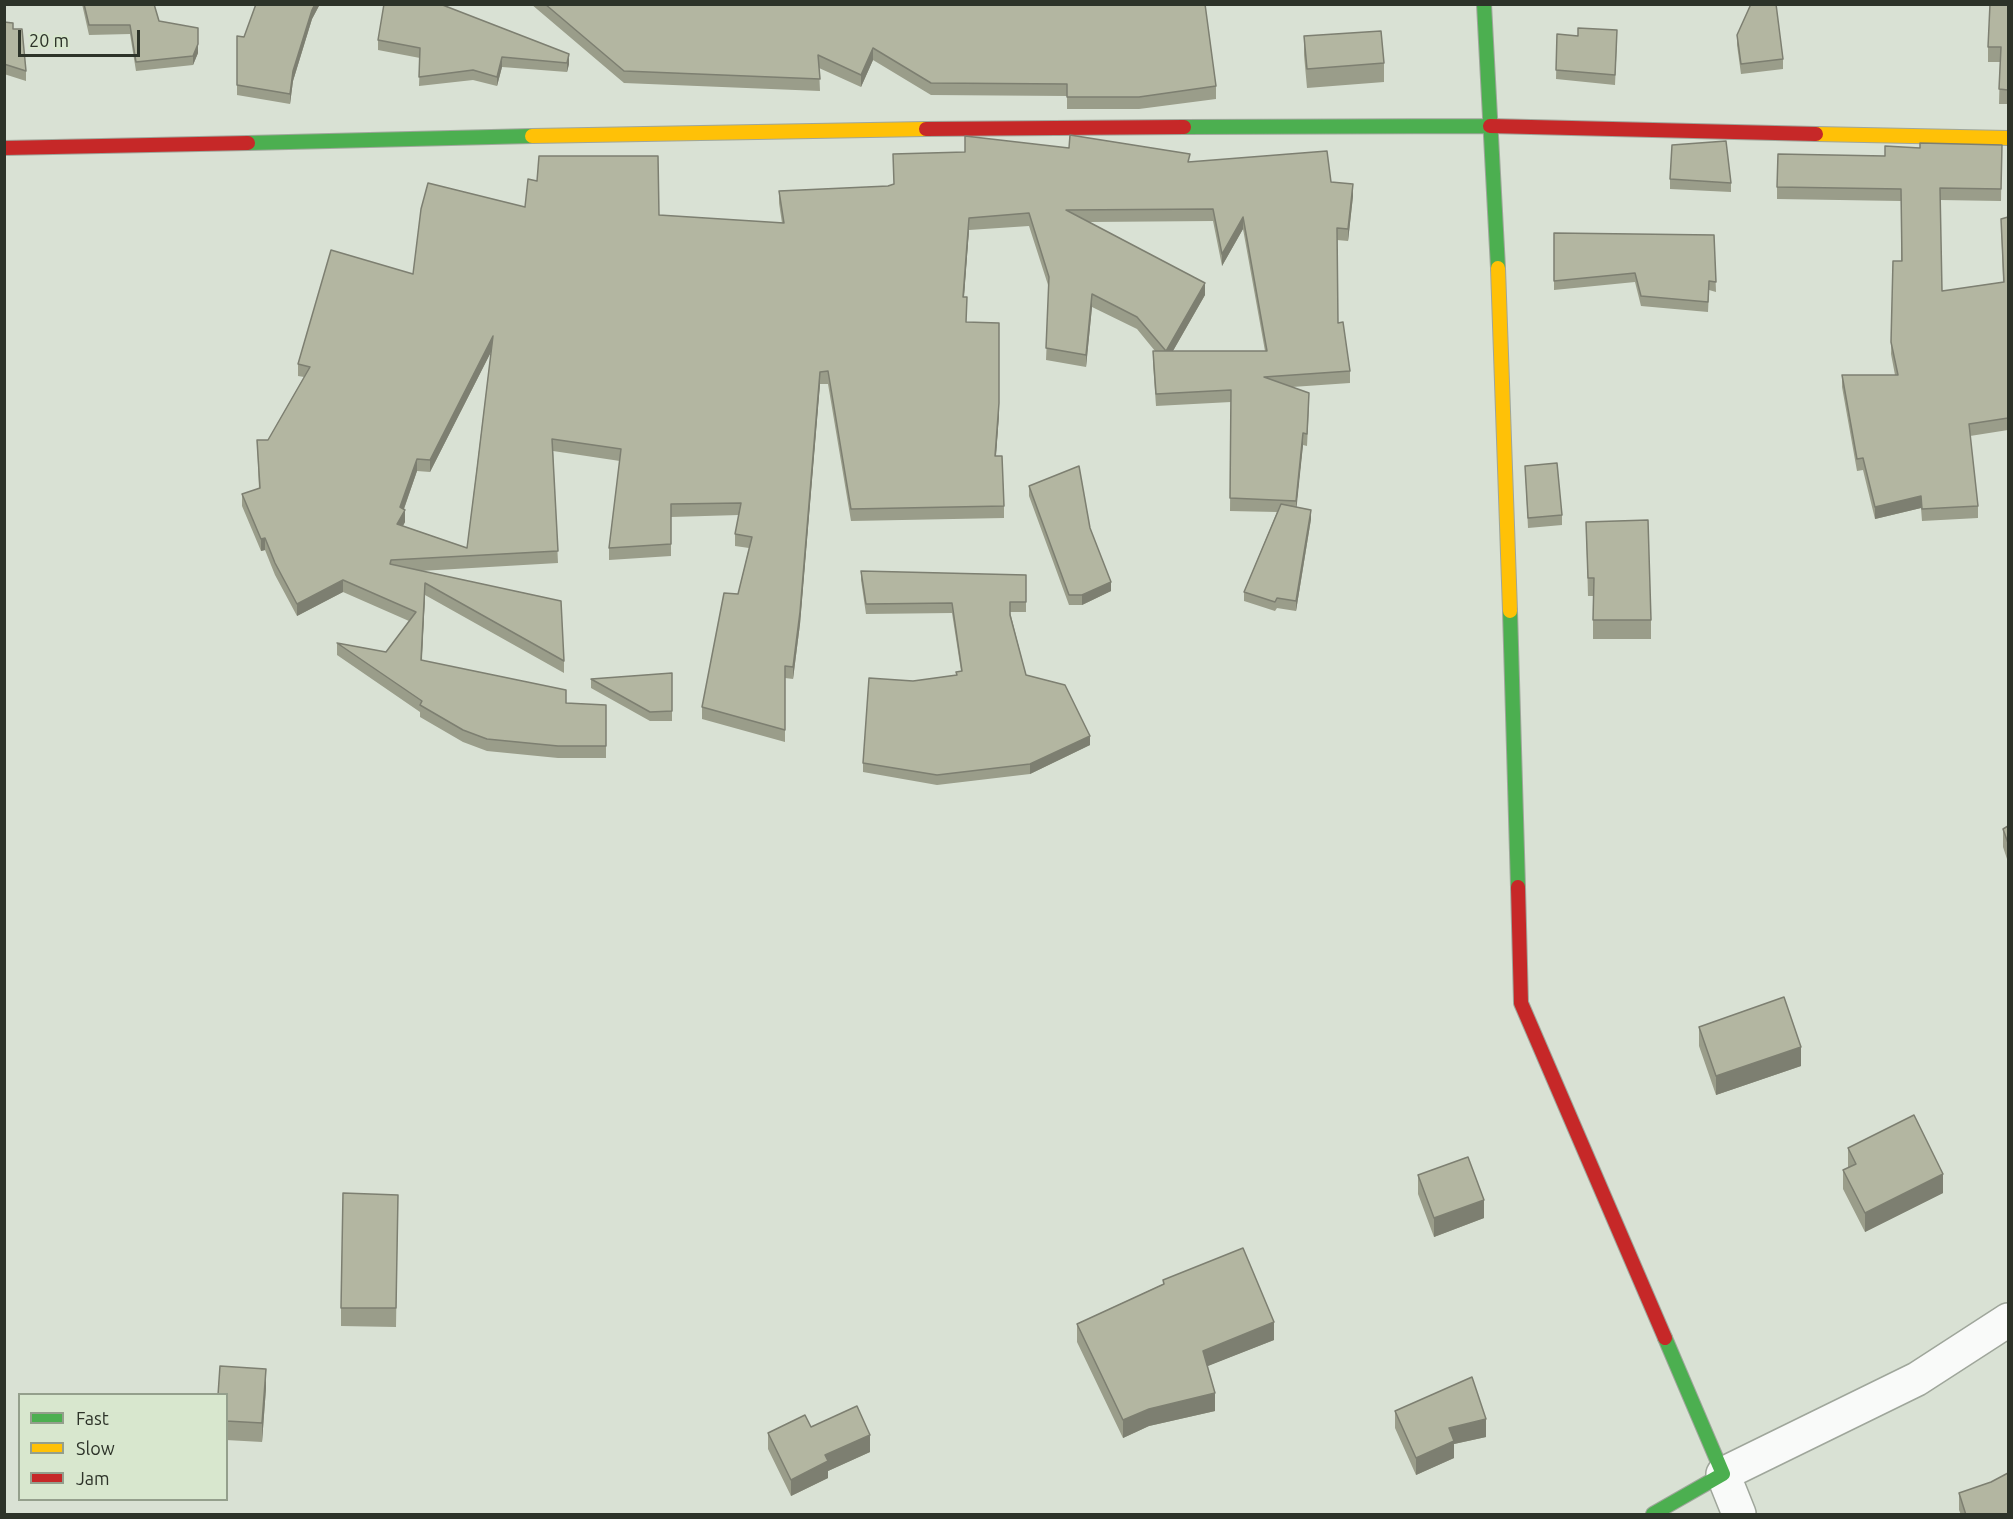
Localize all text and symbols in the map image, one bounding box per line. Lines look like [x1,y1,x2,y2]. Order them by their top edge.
scale bar [21,18,142,56]
text: 20 m [29,30,69,50]
legend [18,1393,228,1501]
text: Fast [76,1408,109,1428]
text: Slow [76,1438,115,1458]
text: Jam [76,1468,110,1488]

